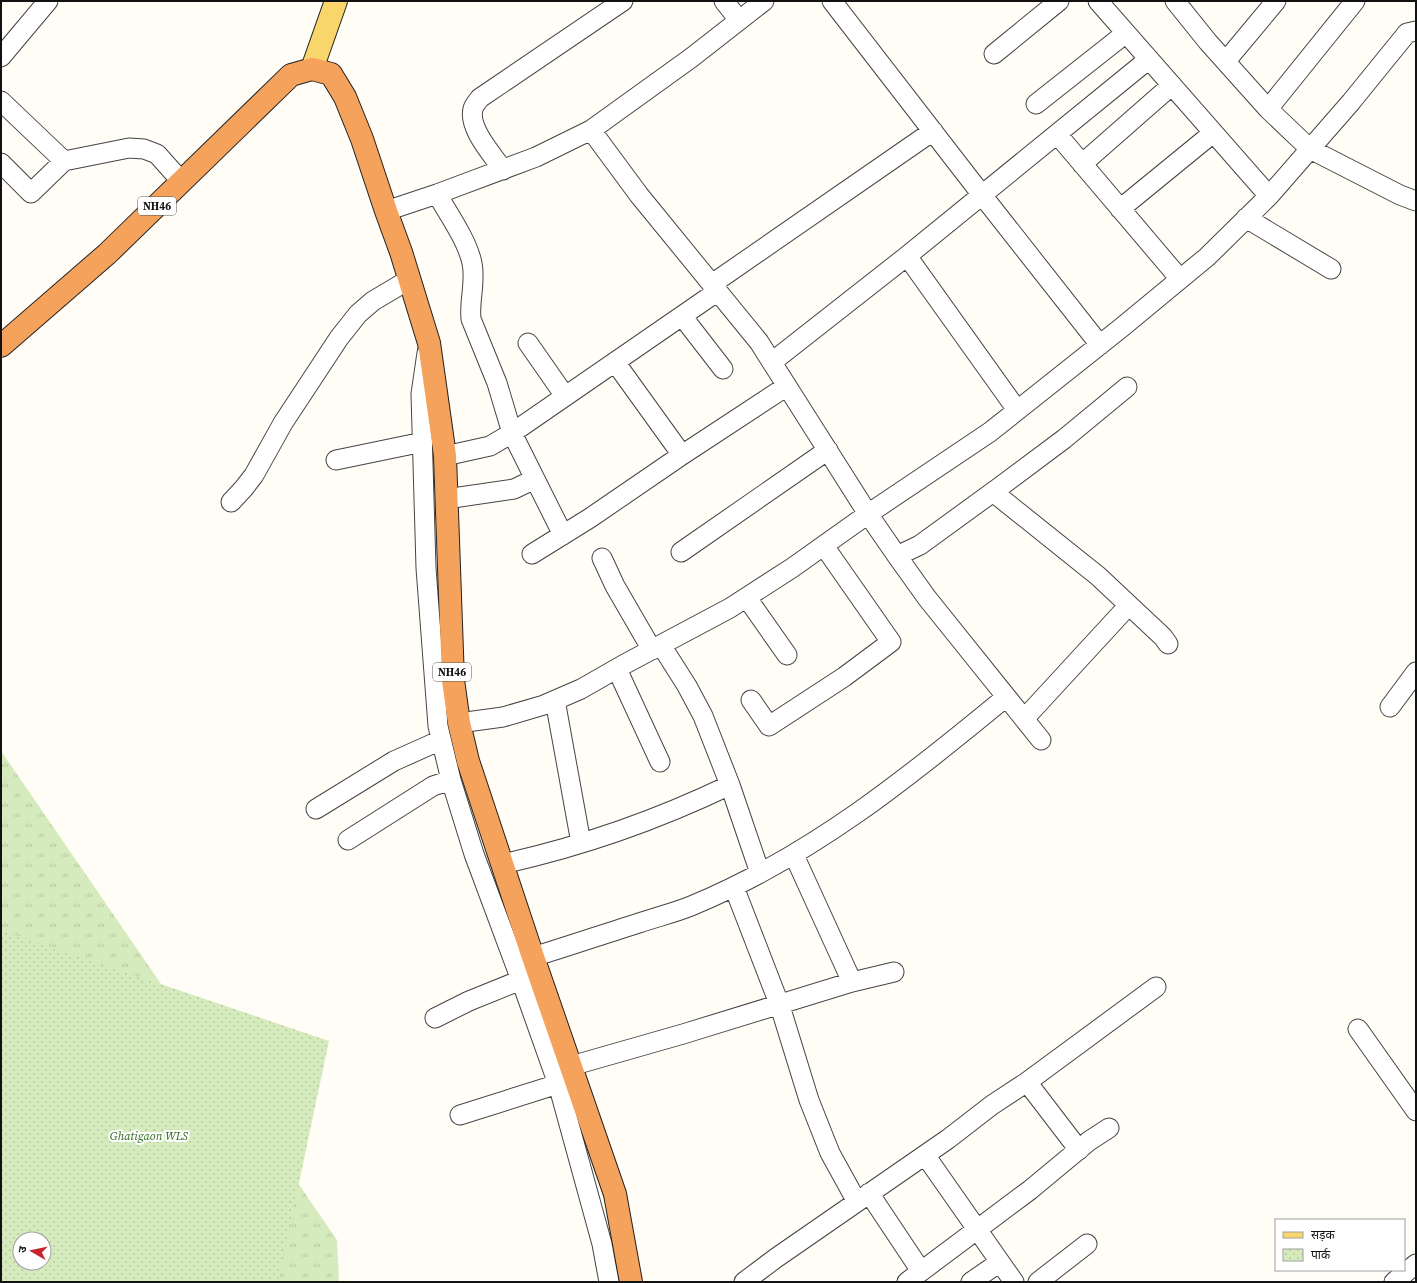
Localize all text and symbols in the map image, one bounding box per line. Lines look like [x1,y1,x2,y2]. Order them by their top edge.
road number: NH46 [138,197,176,215]
road number: NH46 [433,663,471,681]
park label: Ghatigaon WLS [110,1128,188,1144]
legend [1275,1219,1405,1271]
text: सड़क [1311,1227,1336,1243]
north arrow [12,1231,52,1271]
text: उ [15,1245,31,1254]
text: पार्क [1311,1247,1331,1263]

